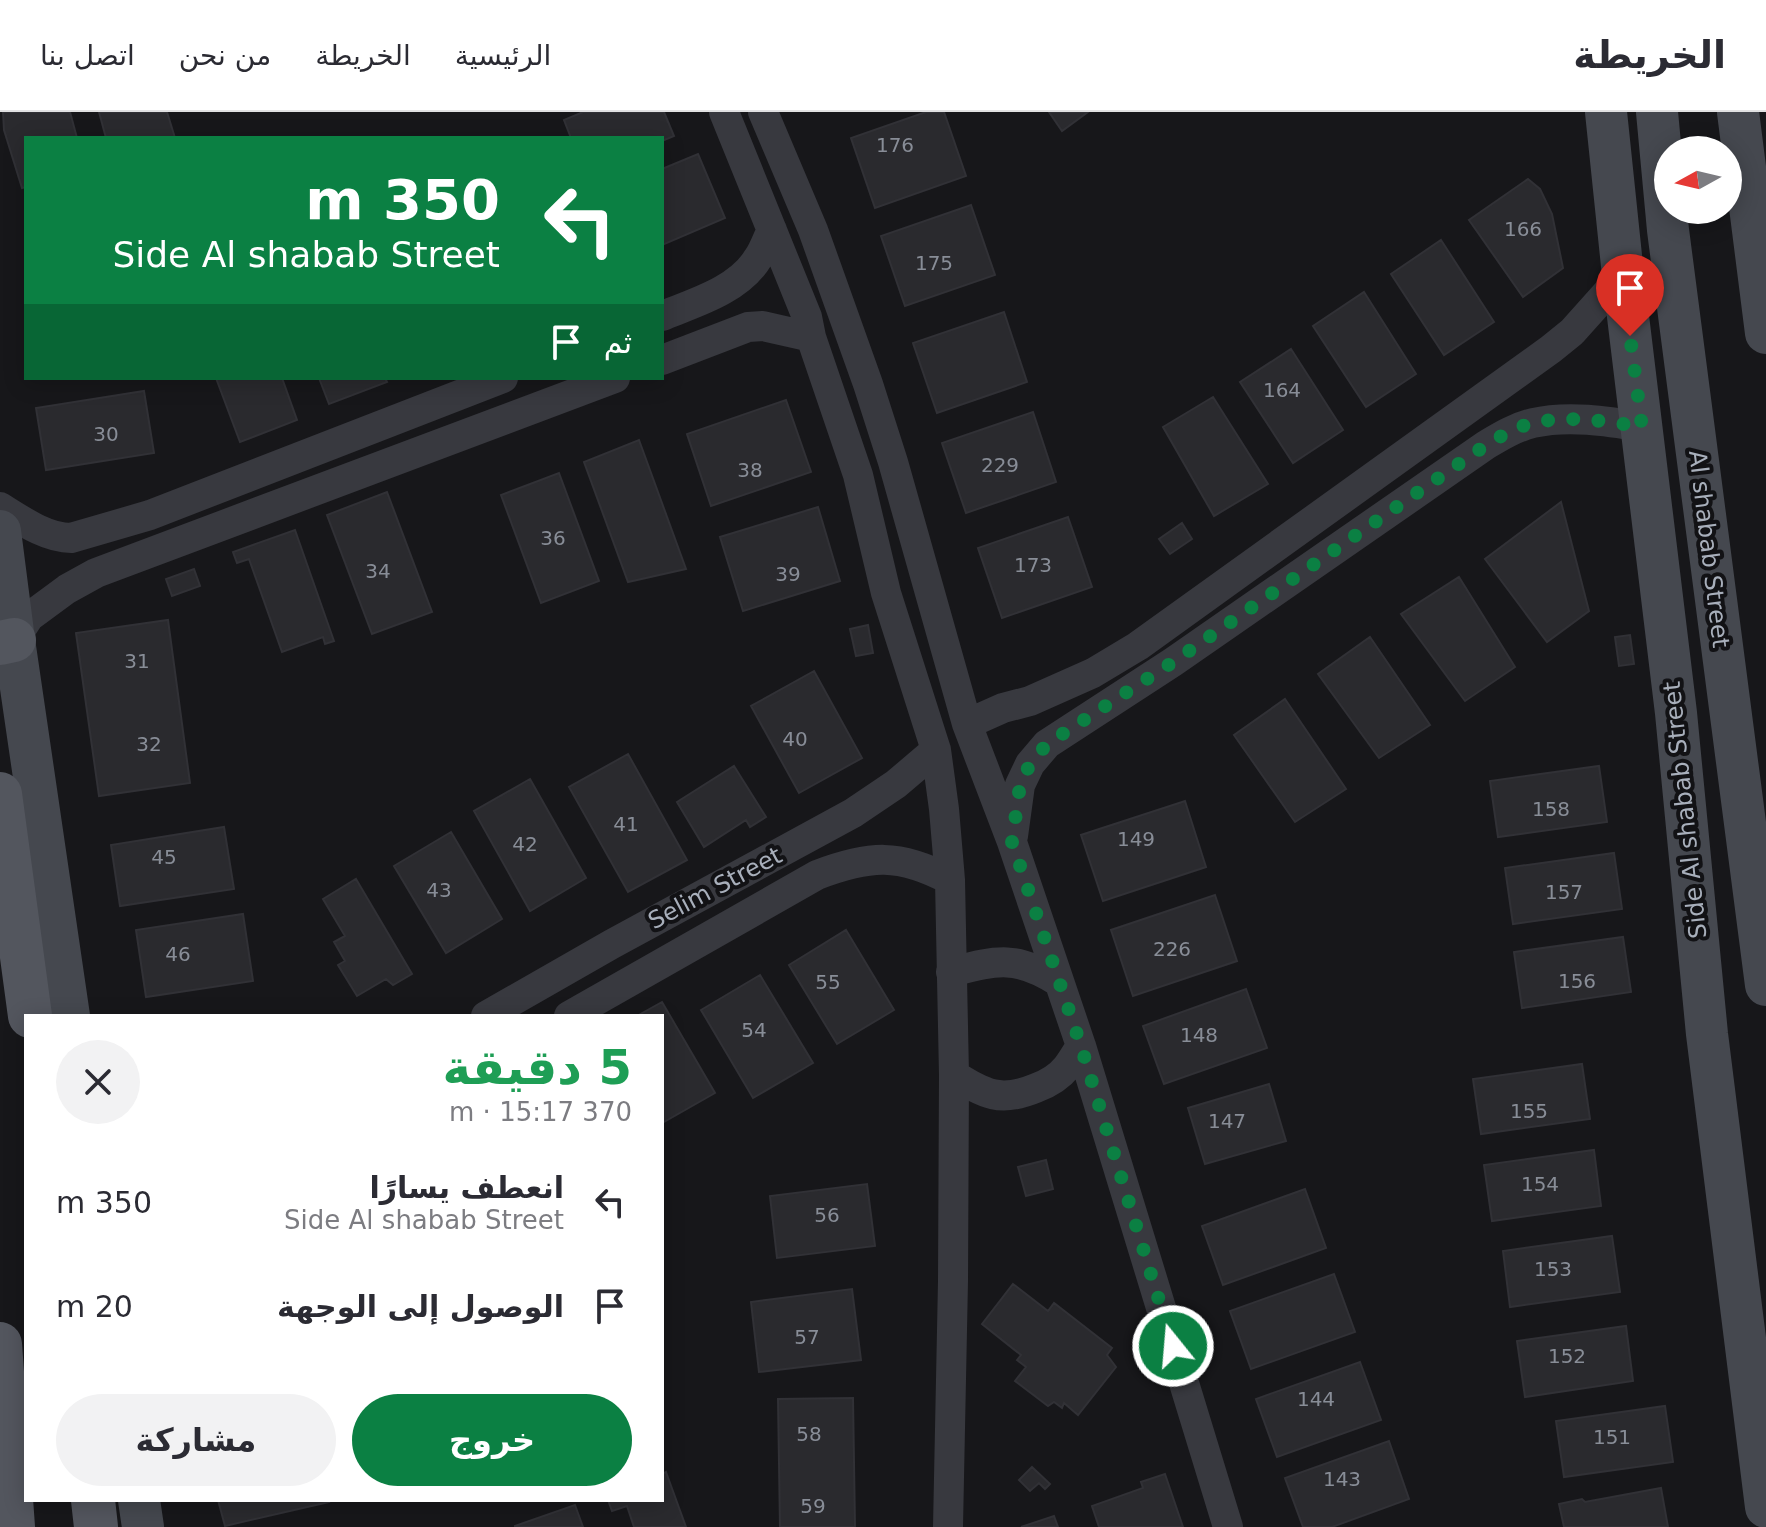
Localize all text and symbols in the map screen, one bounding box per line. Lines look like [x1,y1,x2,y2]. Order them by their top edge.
text: الخريطة [1573,33,1726,77]
text: اتصل بنا [40,39,135,72]
text: من نحن [179,39,271,72]
text: الخريطة [315,39,411,72]
text: الرئيسية [455,39,551,72]
house number: 176 [876,133,914,157]
north arrow [1654,136,1742,224]
map controls [1654,136,1742,224]
text: 350 m [305,167,500,232]
icon: left [528,168,632,272]
house number: 166 [1504,217,1542,241]
text: Side Al shabab Street [112,234,500,275]
house number: 175 [915,251,953,275]
pin [1596,254,1664,336]
icon: arrive [1608,266,1652,310]
icon: arrive [544,320,588,364]
text: ثم [604,325,632,360]
house number: 164 [1263,378,1301,402]
house number: 30 [93,422,119,446]
street label: Al shabab Street [1683,449,1735,649]
house number: 229 [981,453,1019,477]
house number: 38 [737,458,763,482]
house number: 36 [540,526,566,550]
house number: 173 [1014,553,1052,577]
house number: 34 [365,559,391,583]
house number: 39 [775,562,801,586]
house number: 31 [124,649,150,673]
street label: Side Al shabab Street [1658,680,1712,940]
house number: 40 [782,727,808,751]
house number: 32 [136,732,162,756]
house number: 158 [1532,797,1570,821]
house number: 41 [613,812,639,836]
house number: 149 [1117,827,1155,851]
house number: 42 [512,832,538,856]
street label: Selim Street [643,841,787,935]
house number: 45 [151,845,177,869]
house number: 43 [426,878,452,902]
house number: 157 [1545,880,1583,904]
house number: 226 [1153,937,1191,961]
house number: 46 [165,942,191,966]
house number: 156 [1558,969,1596,993]
house number: 55 [815,970,841,994]
house number: 54 [741,1018,767,1042]
house number: 148 [1180,1023,1218,1047]
text: 5 دقيقة [443,1039,632,1095]
button: close [56,1040,140,1124]
text: 370 m · 15:17 [449,1097,632,1127]
house number: 155 [1510,1099,1548,1123]
house number: 147 [1208,1109,1246,1133]
text: انعطف يسارًا [370,1170,564,1205]
house number: 154 [1521,1172,1559,1196]
icon: left [588,1180,632,1224]
text: 350 m [56,1185,152,1220]
house number: 56 [814,1203,840,1227]
text: Side Al shabab Street [284,1205,564,1235]
house number: 153 [1534,1257,1572,1281]
icon: arrive [588,1284,632,1328]
text: 20 m [56,1289,133,1324]
text: الوصول إلى الوجهة [277,1289,564,1324]
position arrow [1131,1304,1215,1388]
house number: 57 [794,1325,820,1349]
house number: 152 [1548,1344,1586,1368]
house number: 144 [1297,1387,1335,1411]
button: مشاركة [56,1394,336,1486]
button: خروج [352,1394,632,1486]
house number: 58 [796,1422,822,1446]
house number: 151 [1593,1425,1631,1449]
house number: 143 [1323,1467,1361,1491]
house number: 59 [800,1494,826,1518]

